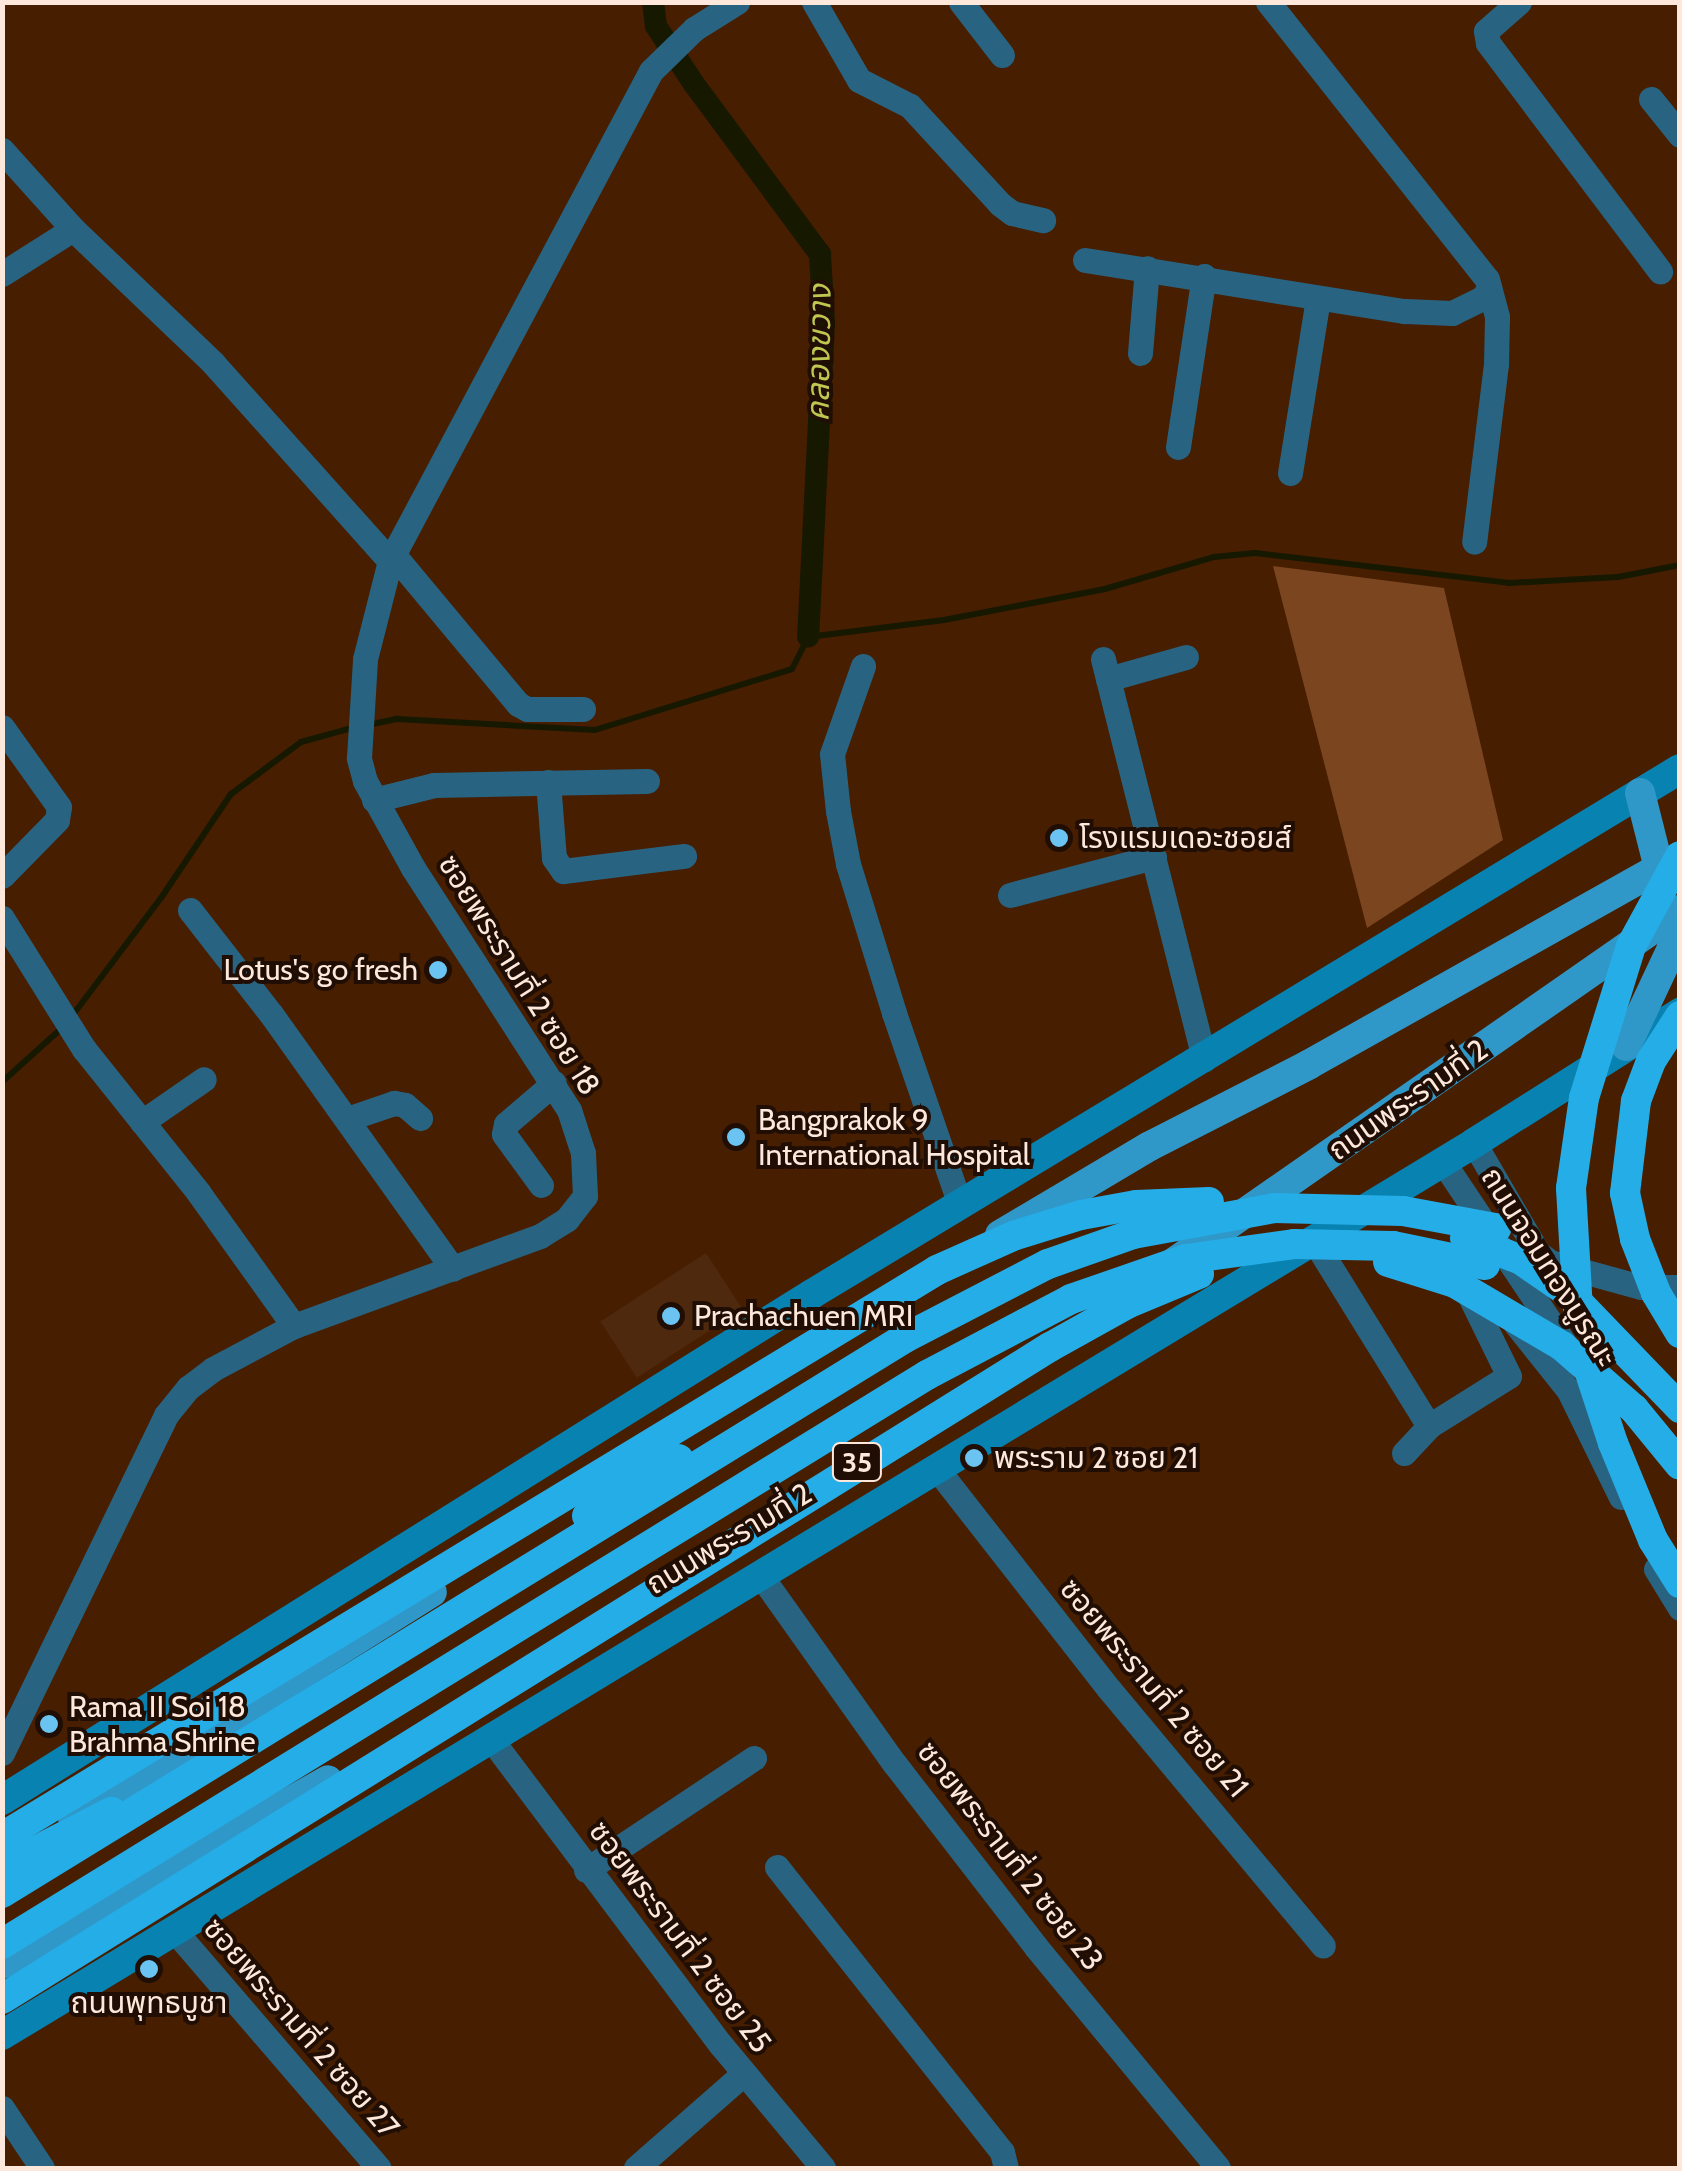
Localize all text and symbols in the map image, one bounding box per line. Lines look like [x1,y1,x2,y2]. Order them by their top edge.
water label: คลองขวาง [799,284,839,422]
place label: โรงแรมเดอะชอยส์ [1079,820,1292,856]
marker: โรงแรมเดอะชอยส์ [1048,827,1070,849]
street label: ซอยพระรามที่ 2 ซอย 18 [430,848,608,1102]
place label: Lotus's go fresh [224,952,418,988]
marker: Lotus's go fresh [427,959,449,981]
street label: ถนนพระรามที่ 2 [1321,1032,1495,1168]
place label: Bangprakok 9 International Hospital [758,1102,1030,1172]
marker: Bangprakok 9 International Hospital [723,1124,749,1150]
street label: ถนนจอมทองบูรณะ [1473,1161,1625,1373]
place label: Prachachuen MRI [694,1298,913,1334]
marker: Prachachuen MRI [658,1303,684,1329]
road number: 35 [830,1439,884,1485]
place label: พระราม 2 ซอย 21 [994,1440,1198,1476]
marker: พระราม 2 ซอย 21 [963,1447,985,1469]
street label: ถนนพระรามที่ 2 [640,1476,818,1602]
street label: ซอยพระรามที่ 2 ซอย 21 [1052,1571,1256,1805]
place label: Rama II Soi 18 Brahma Shrine [69,1689,256,1760]
marker: Rama II Soi 18 Brahma Shrine [38,1713,60,1735]
street label: ซอยพระรามที่ 2 ซอย 23 [909,1734,1111,1978]
street label: ซอยพระรามที่ 2 ซอย 25 [581,1814,779,2060]
street label: ซอยพระรามที่ 2 ซอย 27 [196,1911,406,2145]
marker: ถนนพุทธบูชา [138,1958,160,1980]
place label: ถนนพุทธบูชา [70,1985,228,2021]

